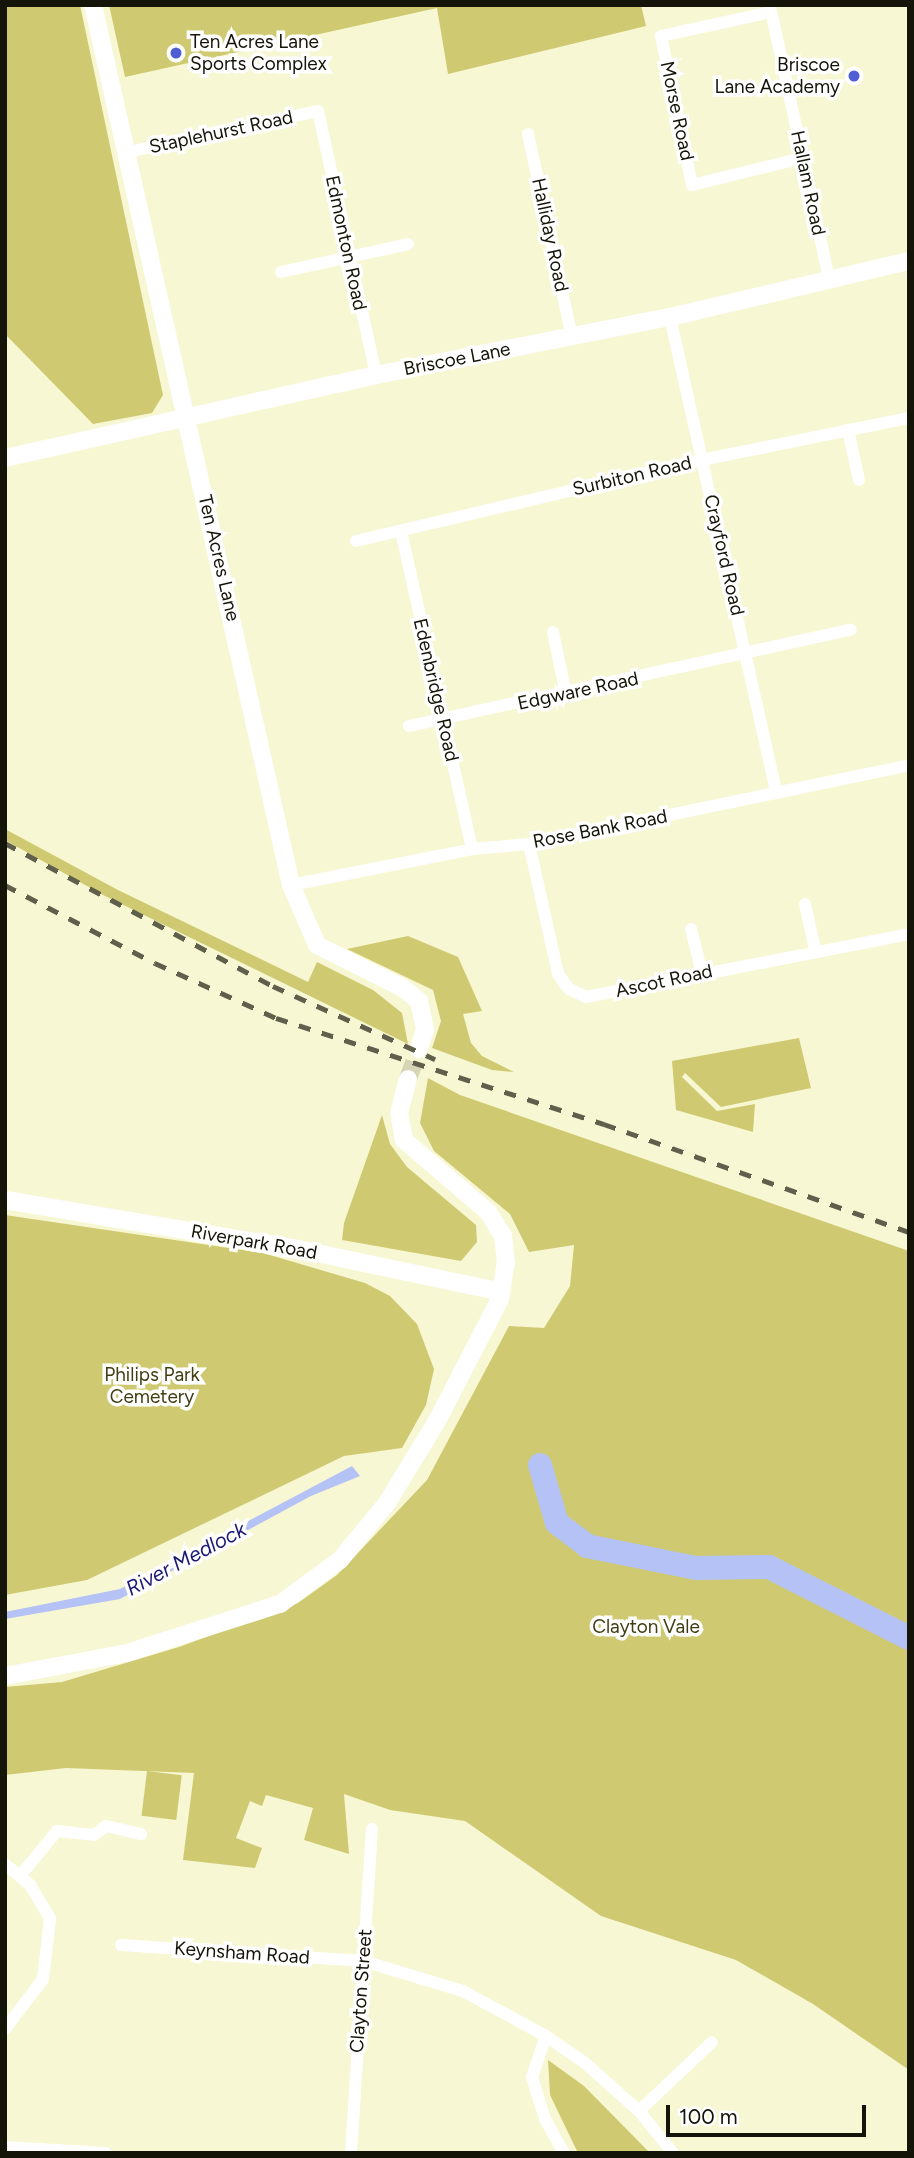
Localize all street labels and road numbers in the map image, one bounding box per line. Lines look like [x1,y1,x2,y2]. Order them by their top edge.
street label: Morse Road [655,59,699,163]
street label: Staplehurst Road [147,106,295,158]
street label: Hallam Road [786,128,830,238]
street label: Edmonton Road [321,173,371,313]
street label: Halliday Road [527,176,573,294]
street label: Briscoe Lane [402,337,512,381]
street label: Surbiton Road [570,451,694,501]
street label: Crayford Road [699,492,749,618]
street label: Ten Acres Lane [193,493,245,623]
street label: Edenbridge Road [408,616,464,764]
street label: Edgware Road [515,667,641,715]
street label: Rose Bank Road [531,805,669,853]
street label: Ascot Road [613,960,715,1002]
street label: Riverpark Road [189,1220,319,1264]
street label: Clayton Street [345,1928,377,2054]
street label: Keynsham Road [173,1937,311,1969]

